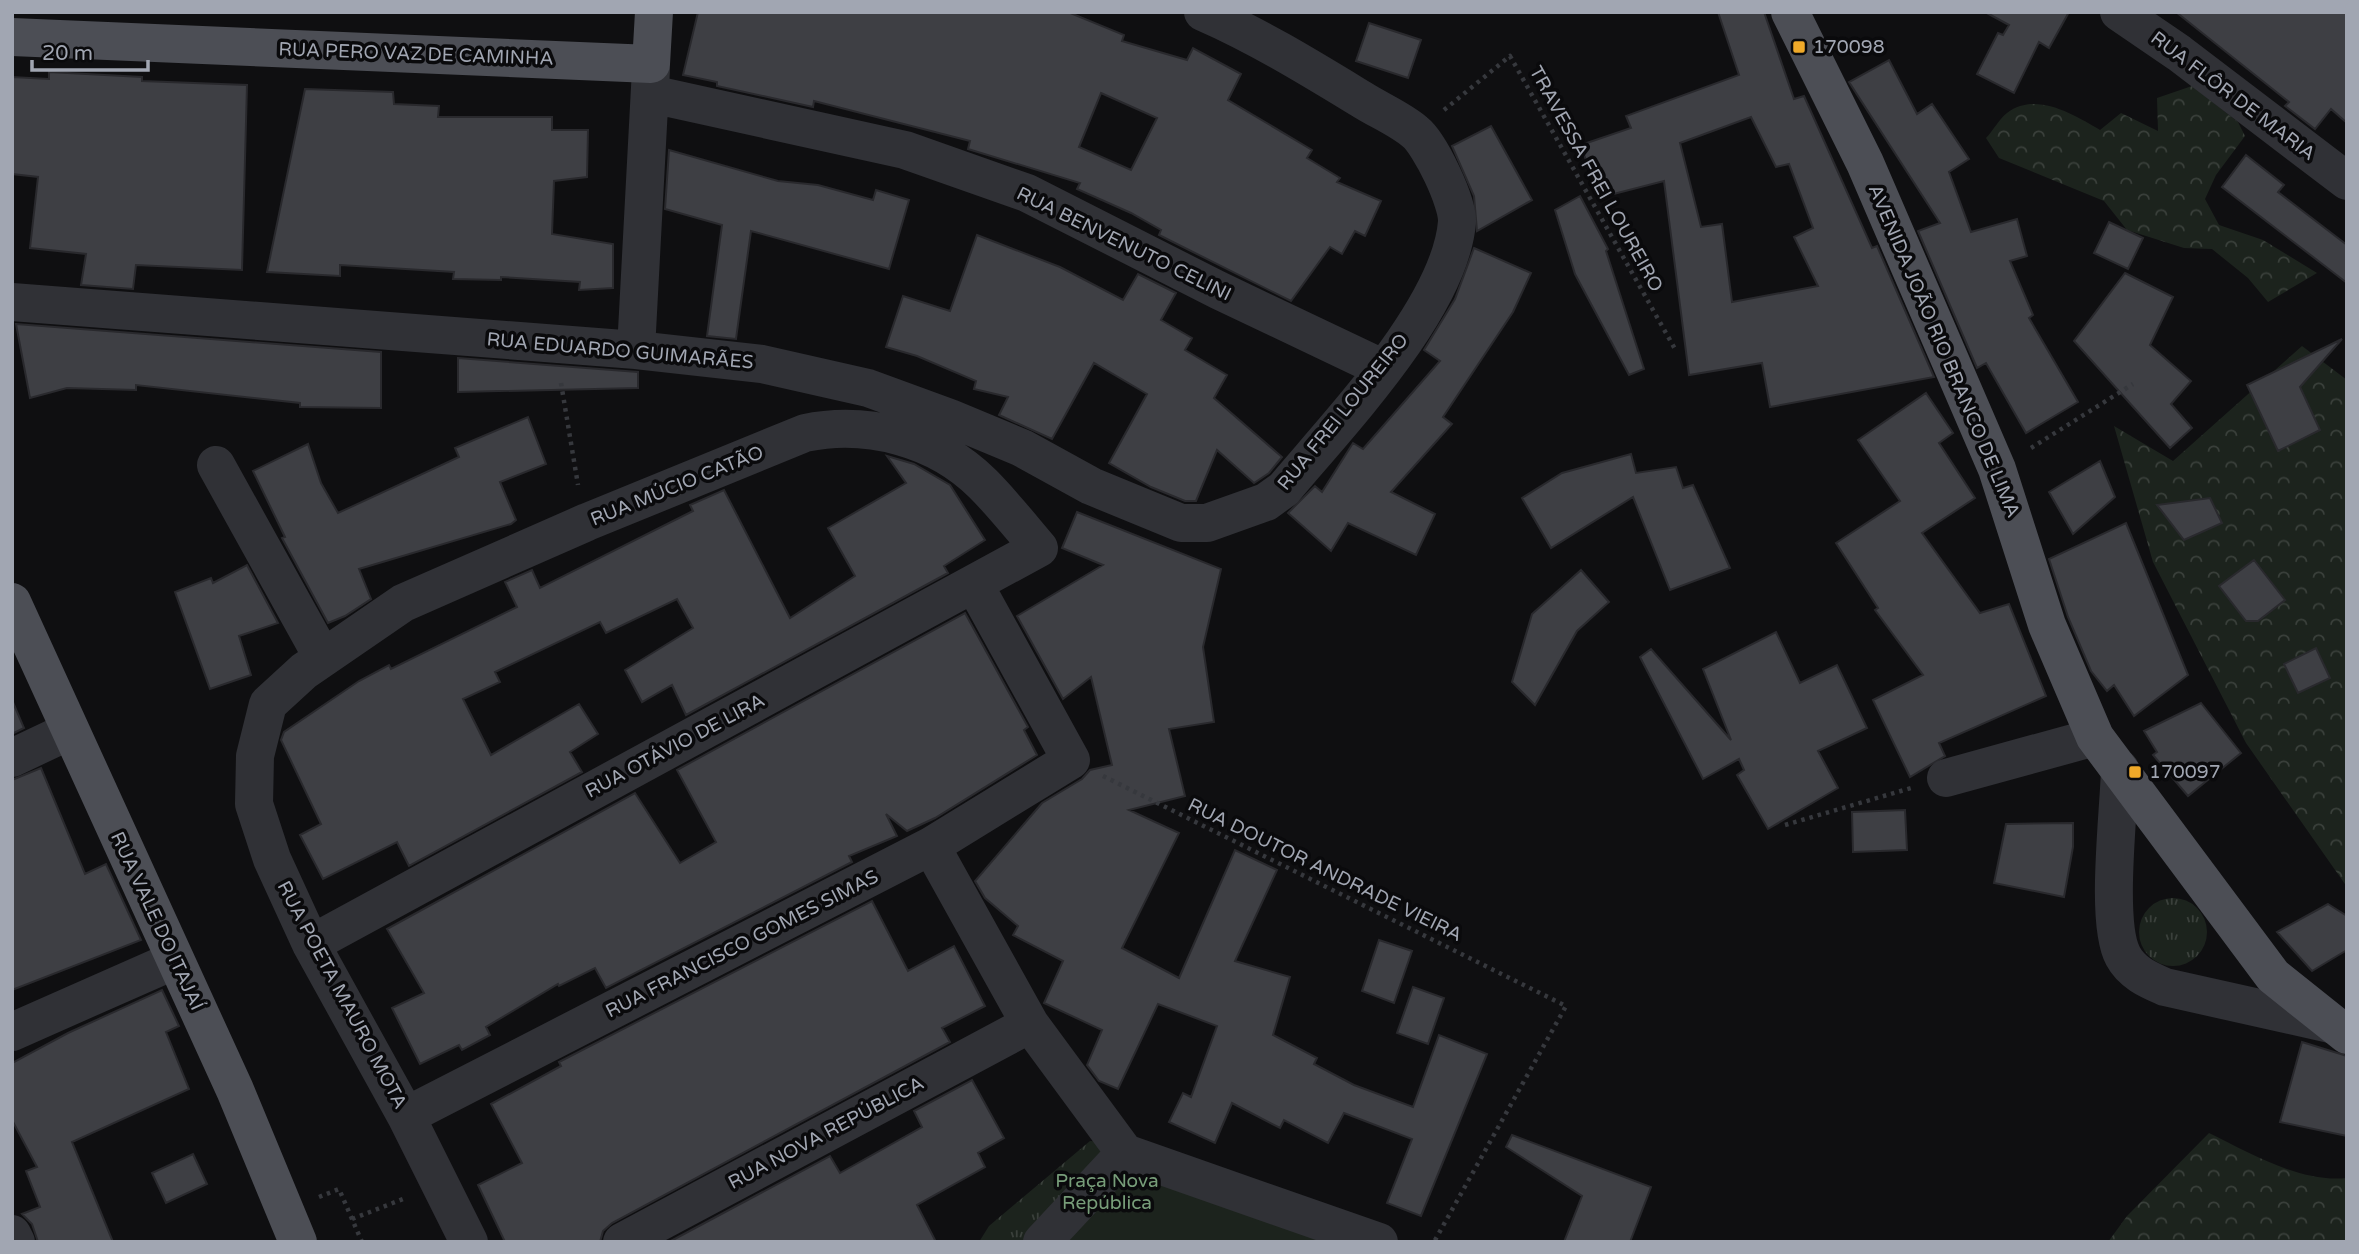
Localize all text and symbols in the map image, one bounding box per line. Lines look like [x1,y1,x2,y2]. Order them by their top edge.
street label: RUA FLÔR DE MARIA [2146,27,2320,165]
scale bar [32,28,147,72]
place label: 170098 [1813,36,1885,58]
street label: RUA PERO VAZ DE CAMINHA [278,38,554,70]
marker: 170098 [1791,39,1807,55]
text: 20 m [42,41,93,66]
street label: TRAVESSA FREI LOUREIRO [1525,62,1667,296]
street label: AVENIDA JOÃO RIO BRANCO DE LIMA [1864,181,2025,521]
street label: RUA BENVENUTO CELINI [1013,182,1235,306]
street label: RUA EDUARDO GUIMARÃES [486,327,754,374]
street label: RUA FREI LOUREIRO [1273,329,1413,495]
street label: RUA MÚCIO CATÃO [587,440,767,531]
street label: RUA OTÁVIO DE LIRA [581,689,768,803]
place label: 170097 [2149,761,2221,783]
marker: 170097 [2127,764,2143,780]
street label: RUA DOUTOR ANDRADE VIEIRA [1184,794,1466,946]
street label: RUA VALE DO ITAJAÍ [106,828,209,1014]
street label: RUA FRANCISCO GOMES SIMAS [602,865,882,1023]
street label: RUA POETA MAURO MOTA [272,877,412,1113]
street label: RUA NOVA REPÚBLICA [724,1071,928,1194]
park label: Praça Nova República [1055,1170,1159,1214]

